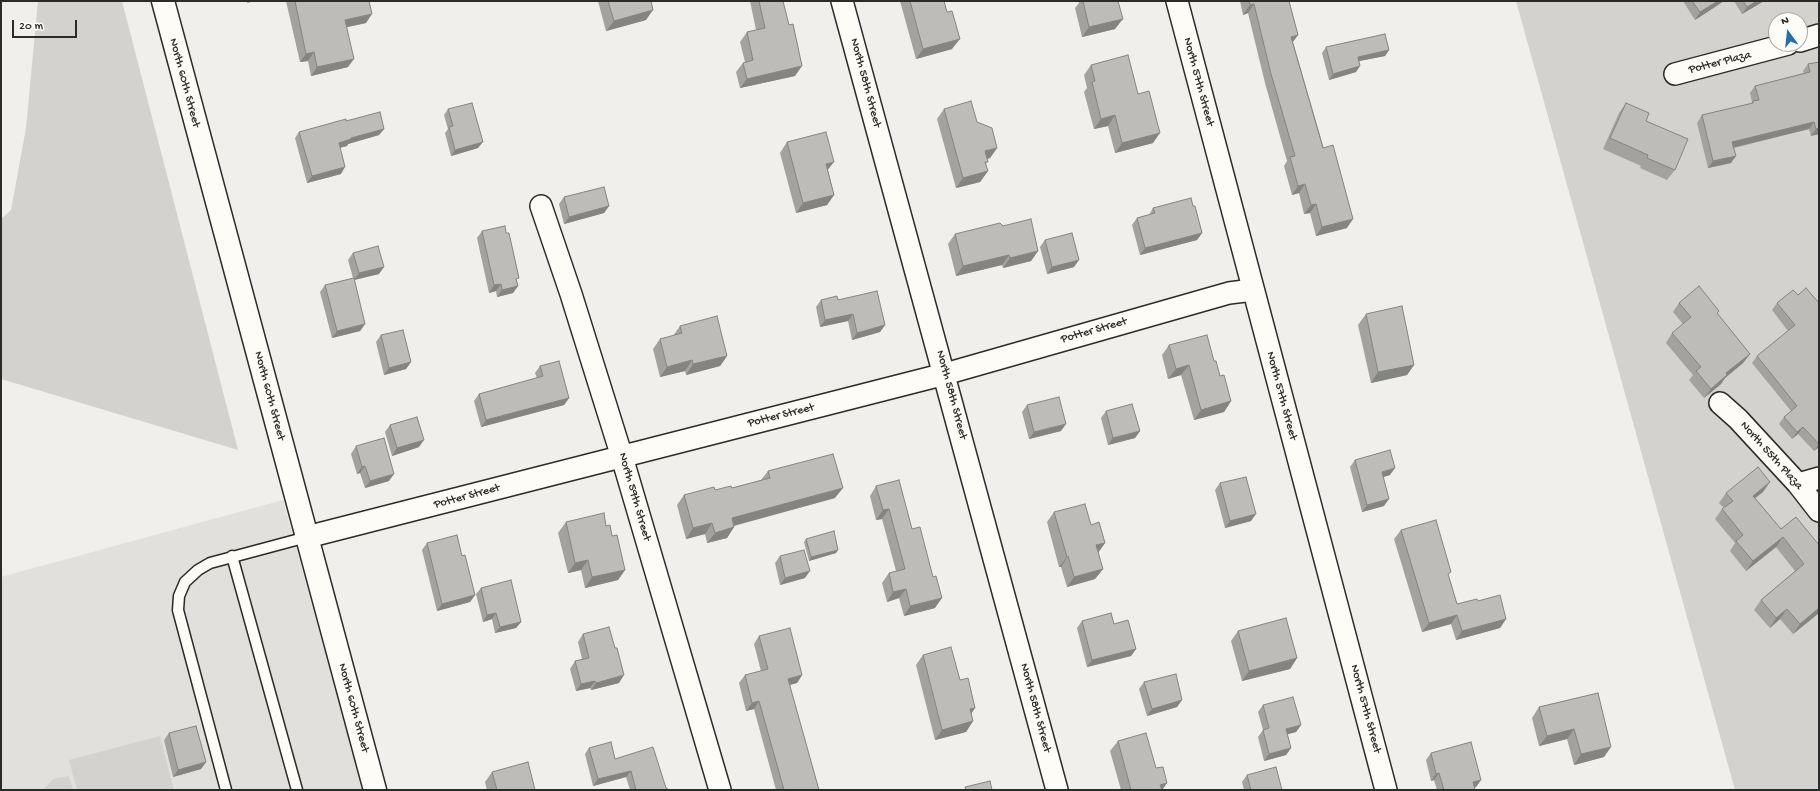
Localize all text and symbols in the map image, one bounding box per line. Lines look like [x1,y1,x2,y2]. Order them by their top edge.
scale bar [14,12,79,38]
north arrow [1768,12,1808,52]
text: N [1780,15,1790,28]
text: 20 m [19,20,43,34]
street label: North 57th Street [1179,36,1217,128]
street label: North 60th Street [165,37,203,129]
street label: North 58th Street [846,37,884,129]
street label: Potter Plaza [1687,48,1753,78]
street label: Potter Street [1059,315,1129,347]
street label: North 58th Street [932,349,970,441]
street label: North 60th Street [250,350,288,442]
street label: North 57th Street [1262,350,1300,442]
street label: Potter Street [746,401,816,431]
street label: North 55th Plaza [1736,419,1806,493]
street label: North 59th Street [615,451,653,543]
street label: Potter Street [432,481,502,513]
street label: North 60th Street [334,662,372,754]
street label: North 58th Street [1016,662,1054,754]
street label: North 57th Street [1346,663,1384,755]

